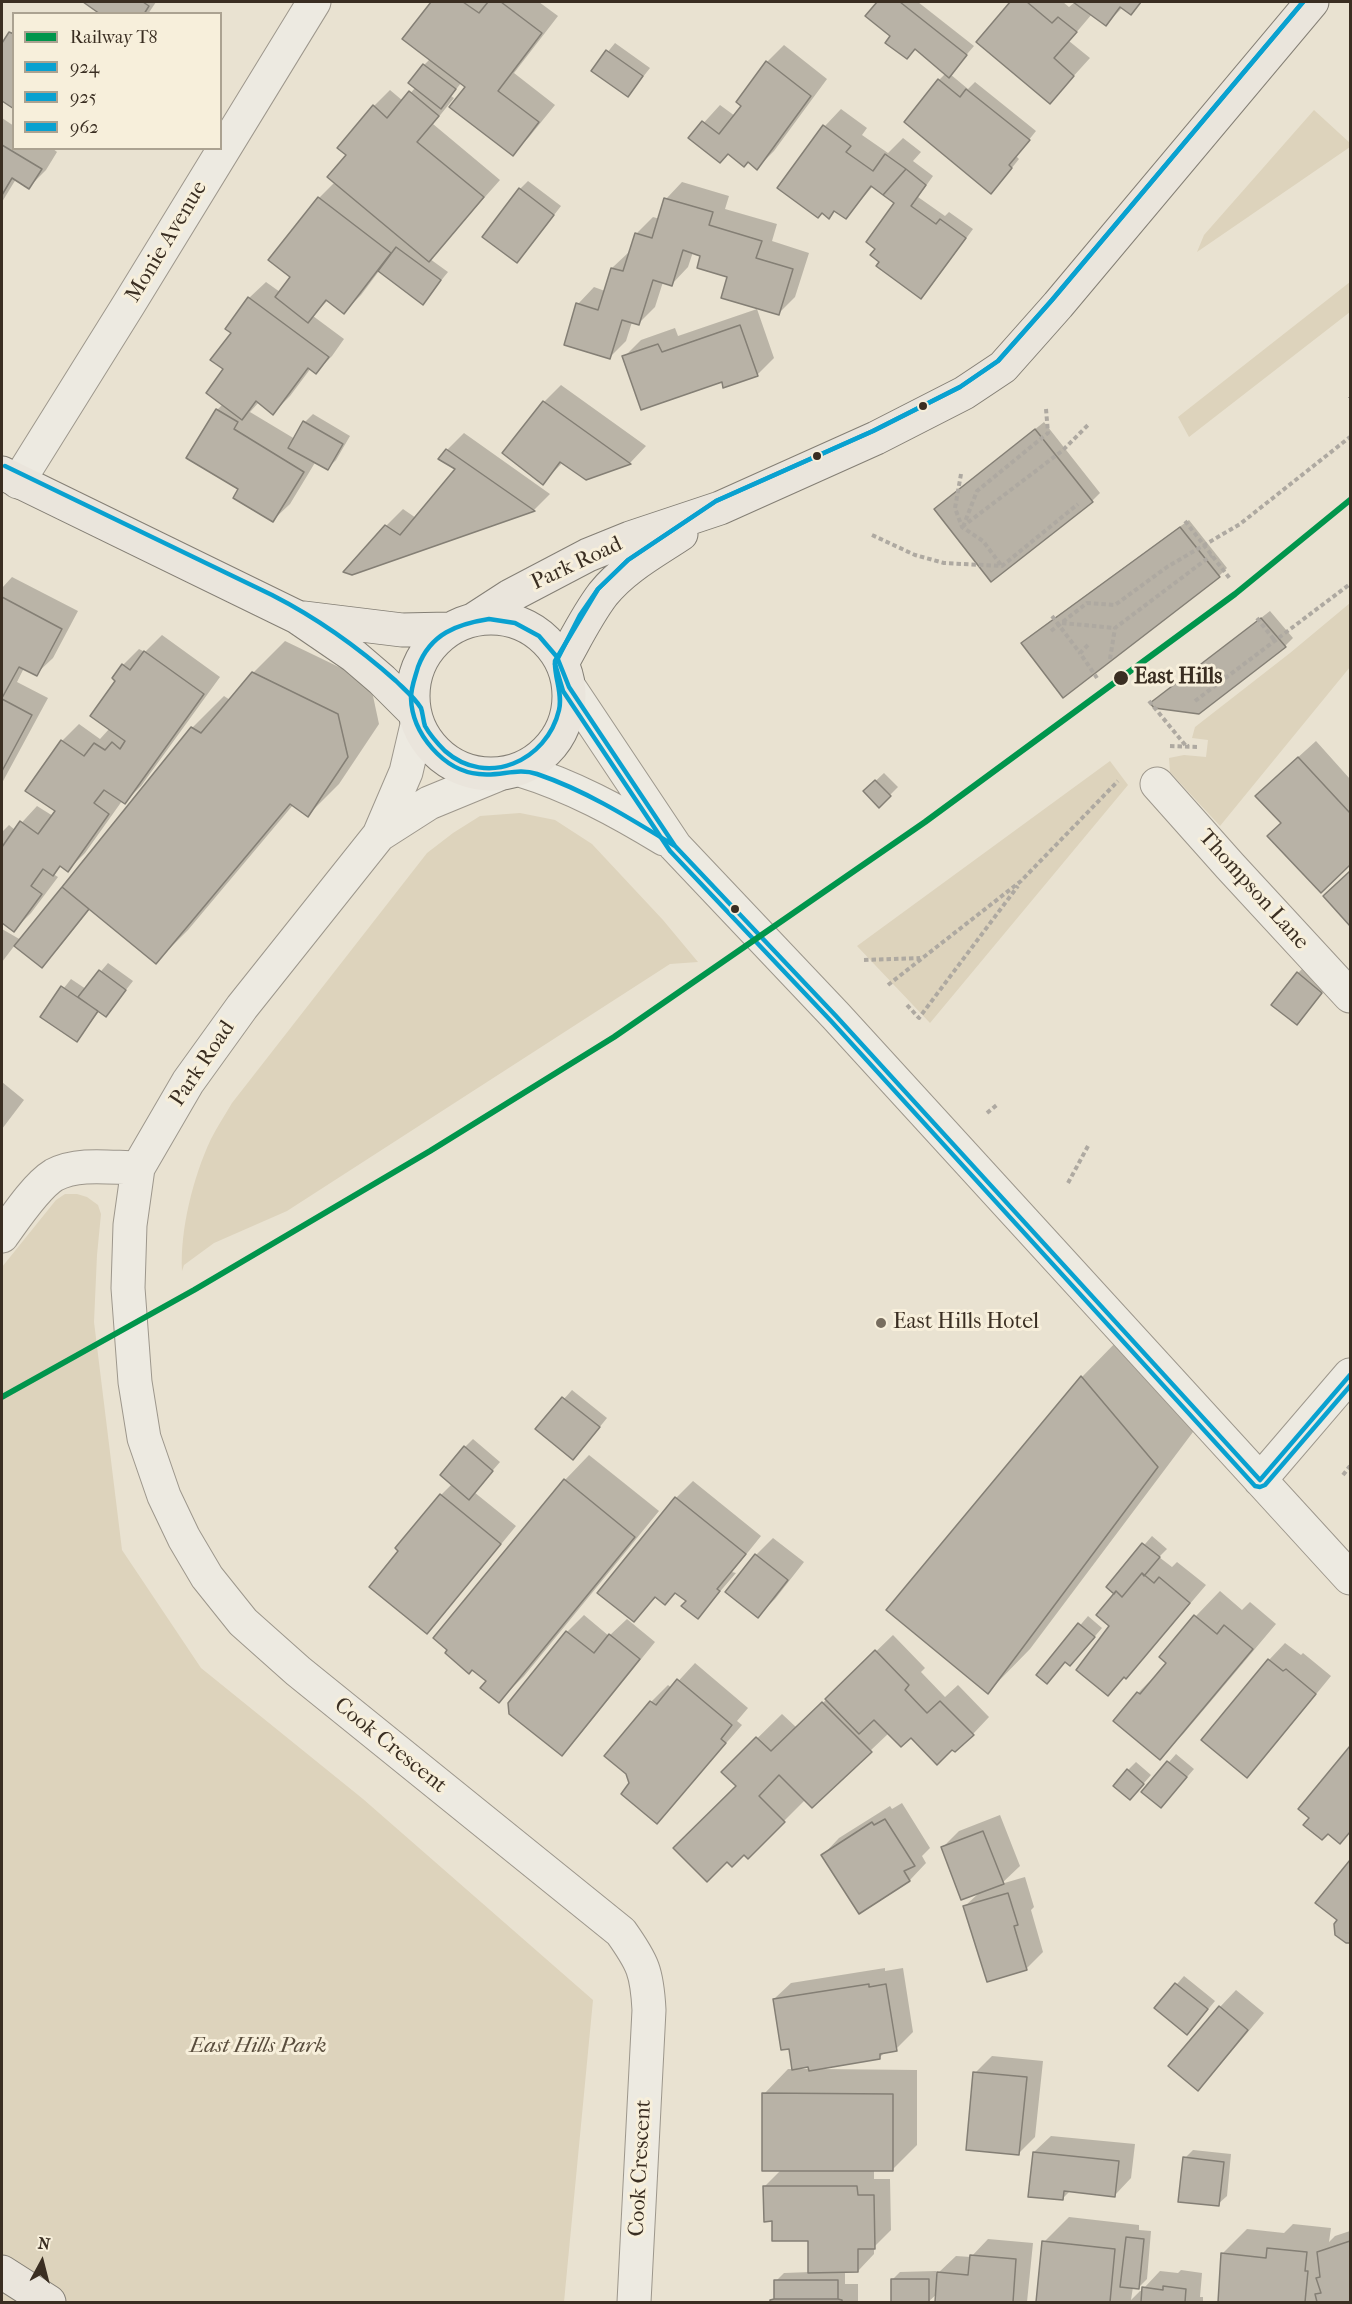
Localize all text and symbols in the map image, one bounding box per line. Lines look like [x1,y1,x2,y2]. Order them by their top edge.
legend [12,12,222,150]
text: Railway T8 [70,27,158,48]
text: 924 [70,57,99,78]
text: 925 [70,87,96,108]
text: 962 [70,117,98,138]
street label: Monie Avenue [121,177,213,307]
unlabelled marker [917,400,929,412]
unlabelled marker [811,450,823,462]
street label: Park Road [527,531,627,597]
place label: East Hills [1134,665,1222,691]
marker: East Hills [1112,669,1130,687]
street label: Thompson Lane [1192,825,1314,955]
unlabelled marker [729,903,741,915]
street label: Park Road [165,1016,241,1112]
place label: East Hills Hotel [893,1310,1039,1336]
marker: East Hills Hotel [874,1316,888,1330]
street label: Cook Crescent [328,1693,452,1799]
park label: East Hills Park [189,2034,327,2060]
street label: Cook Crescent [624,2099,658,2237]
north arrow [12,2232,72,2292]
text: N [37,2233,51,2254]

